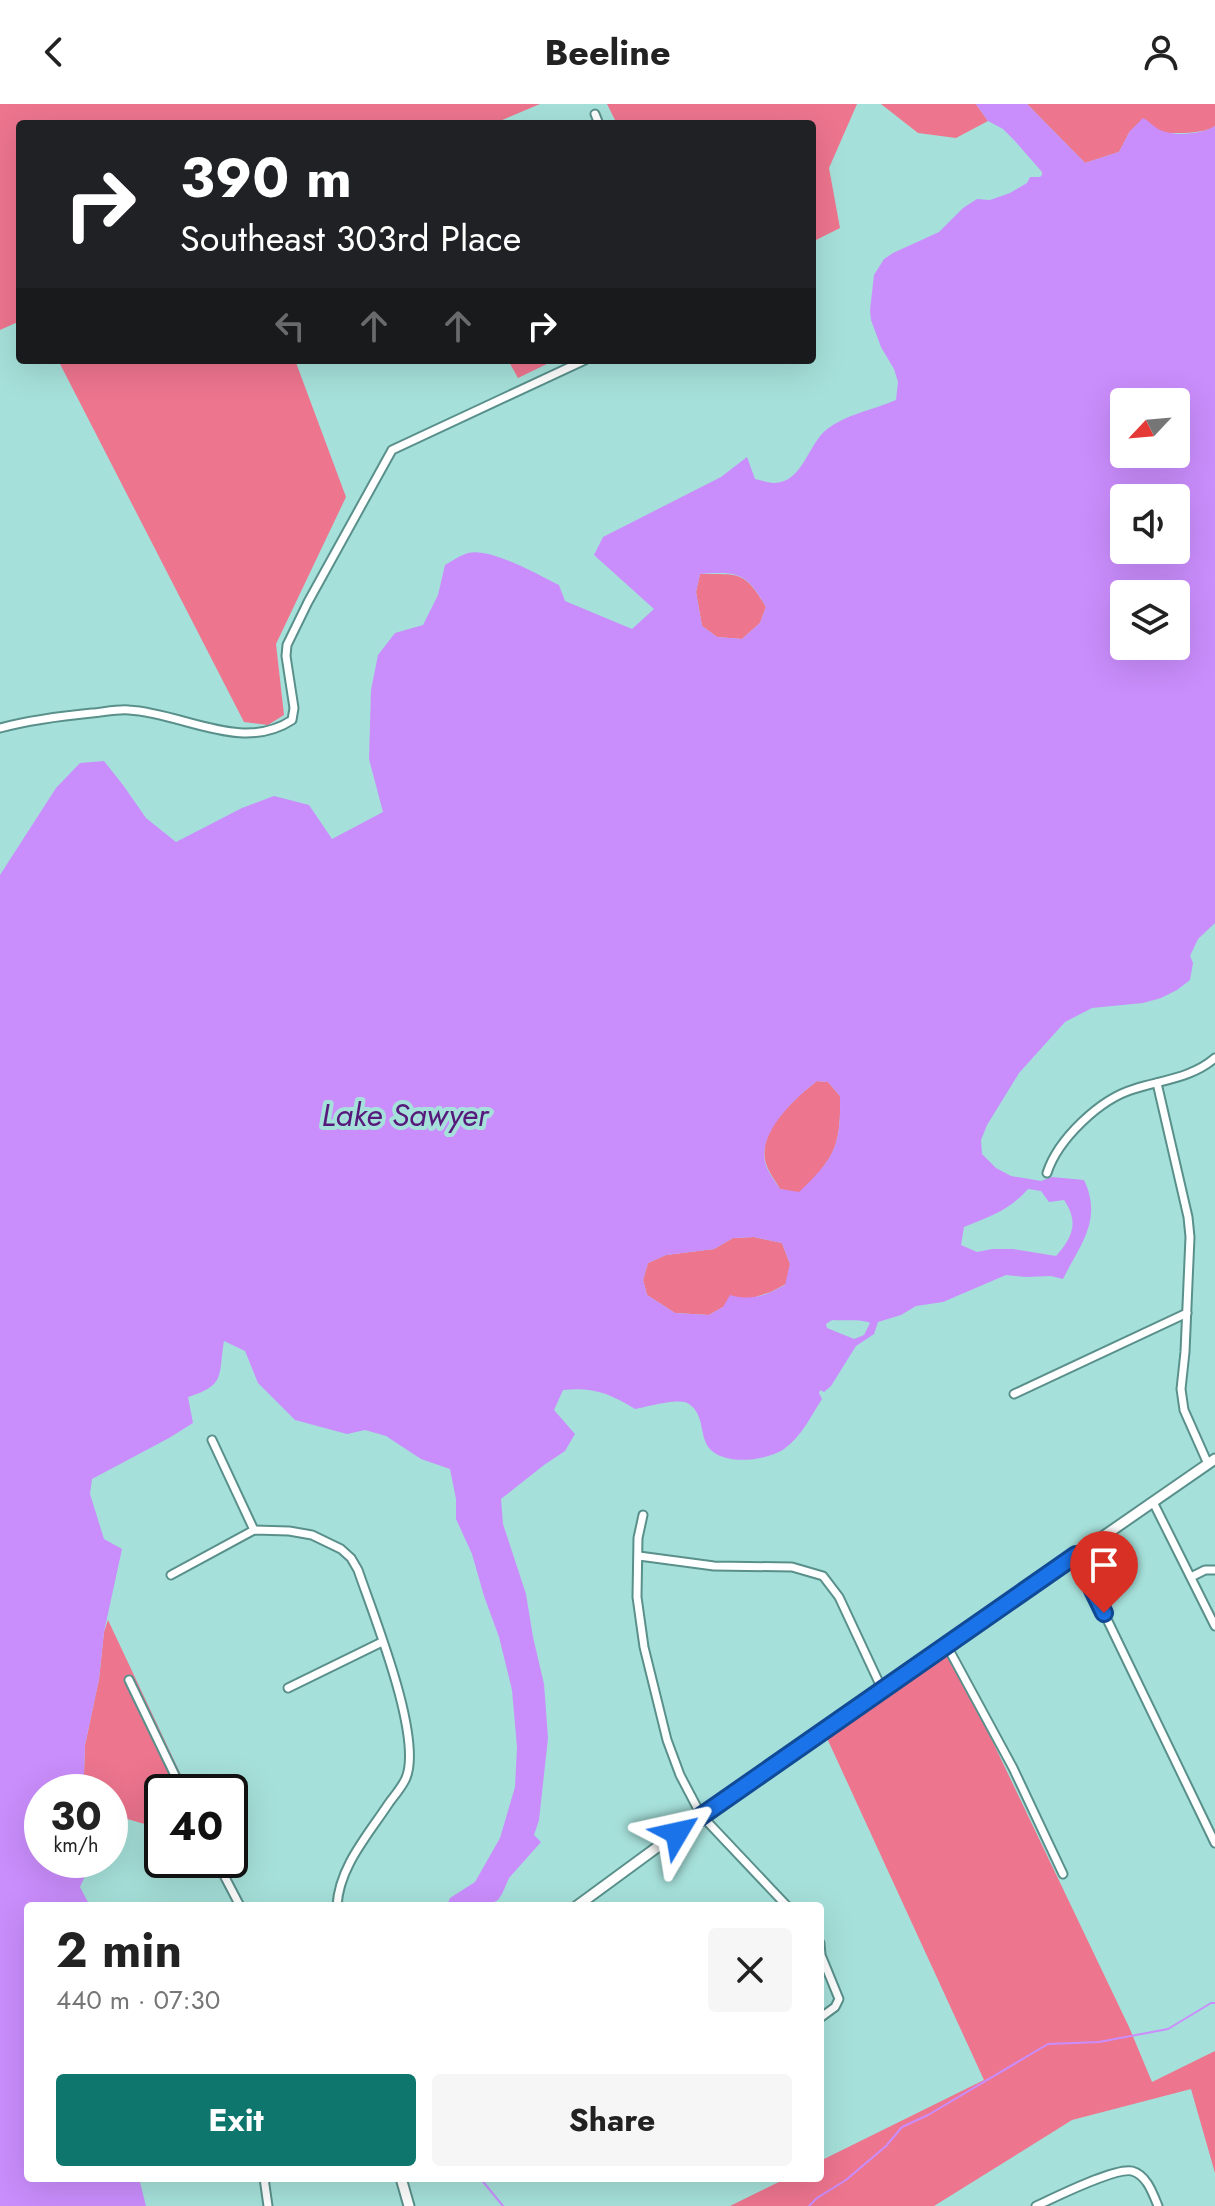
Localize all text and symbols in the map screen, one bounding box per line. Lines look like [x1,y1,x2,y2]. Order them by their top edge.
text: Beeline [544,26,671,78]
icon: back [32,30,76,74]
icon: person [1139,30,1183,74]
text: 390 m [180,137,352,218]
icon: right [48,152,152,256]
text: Southeast 303rd Place [180,212,521,264]
icon: left [268,304,312,348]
icon: ahead [352,304,396,348]
icon: ahead [436,304,480,348]
icon: right [520,304,564,348]
north arrow [1110,388,1190,468]
map controls [1110,388,1190,660]
button: sound [1110,484,1190,564]
button: layers [1110,580,1190,660]
water label: Lake Sawyer [322,1092,491,1138]
pin [1070,1531,1138,1613]
icon: arrive [1082,1543,1126,1587]
speed limit sign: 40 [144,1774,248,1878]
text: 30 [50,1787,102,1845]
position arrow [635,1791,719,1875]
text: km/h [53,1831,99,1860]
text: 2 min [56,1916,182,1985]
button: close [708,1928,792,2012]
text: 440 m · 07:30 [56,1981,220,2019]
button: Exit [56,2074,416,2166]
button: Share [432,2074,792,2166]

